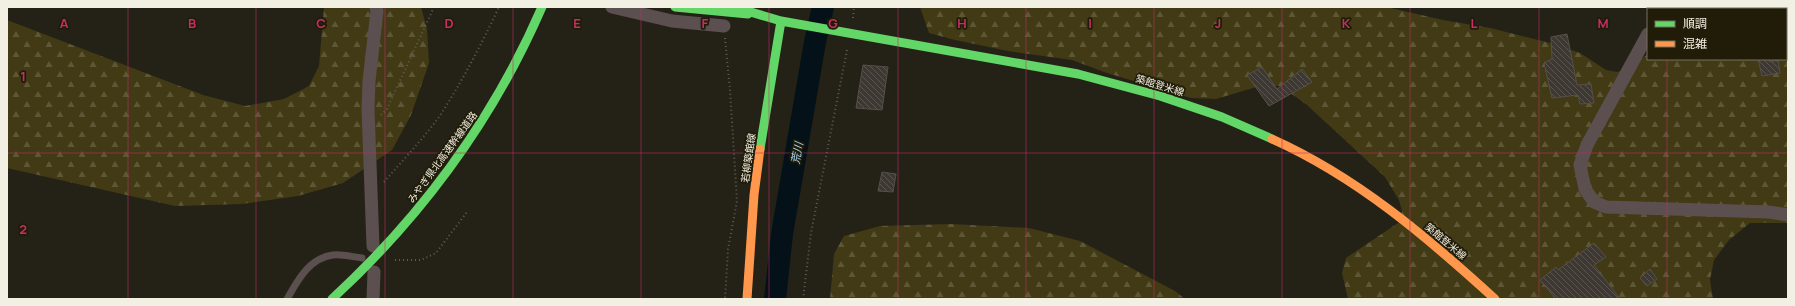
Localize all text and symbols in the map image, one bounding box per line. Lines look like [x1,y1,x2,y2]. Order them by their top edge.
legend [1647,8,1787,60]
text: A [60,14,69,32]
text: B [188,14,196,32]
text: C [316,14,326,32]
text: D [444,14,454,32]
text: E [573,14,581,32]
text: F [702,14,709,32]
text: G [828,14,838,32]
text: H [957,14,967,32]
text: I [1088,14,1092,32]
text: J [1215,14,1221,32]
text: K [1342,14,1351,32]
text: L [1471,14,1478,32]
text: M [1597,14,1609,32]
text: 順調 [1683,15,1707,32]
text: 混雑 [1683,35,1707,52]
text: 1 [20,67,26,85]
street label: 築館登米線 [1134,71,1186,99]
street label: みやぎ県北高速幹線道路 [404,108,480,206]
street label: 若柳築館線 [738,132,758,184]
water label: 荒川 [787,140,806,165]
text: 2 [19,220,27,238]
street label: 築館登米線 [1422,220,1470,262]

